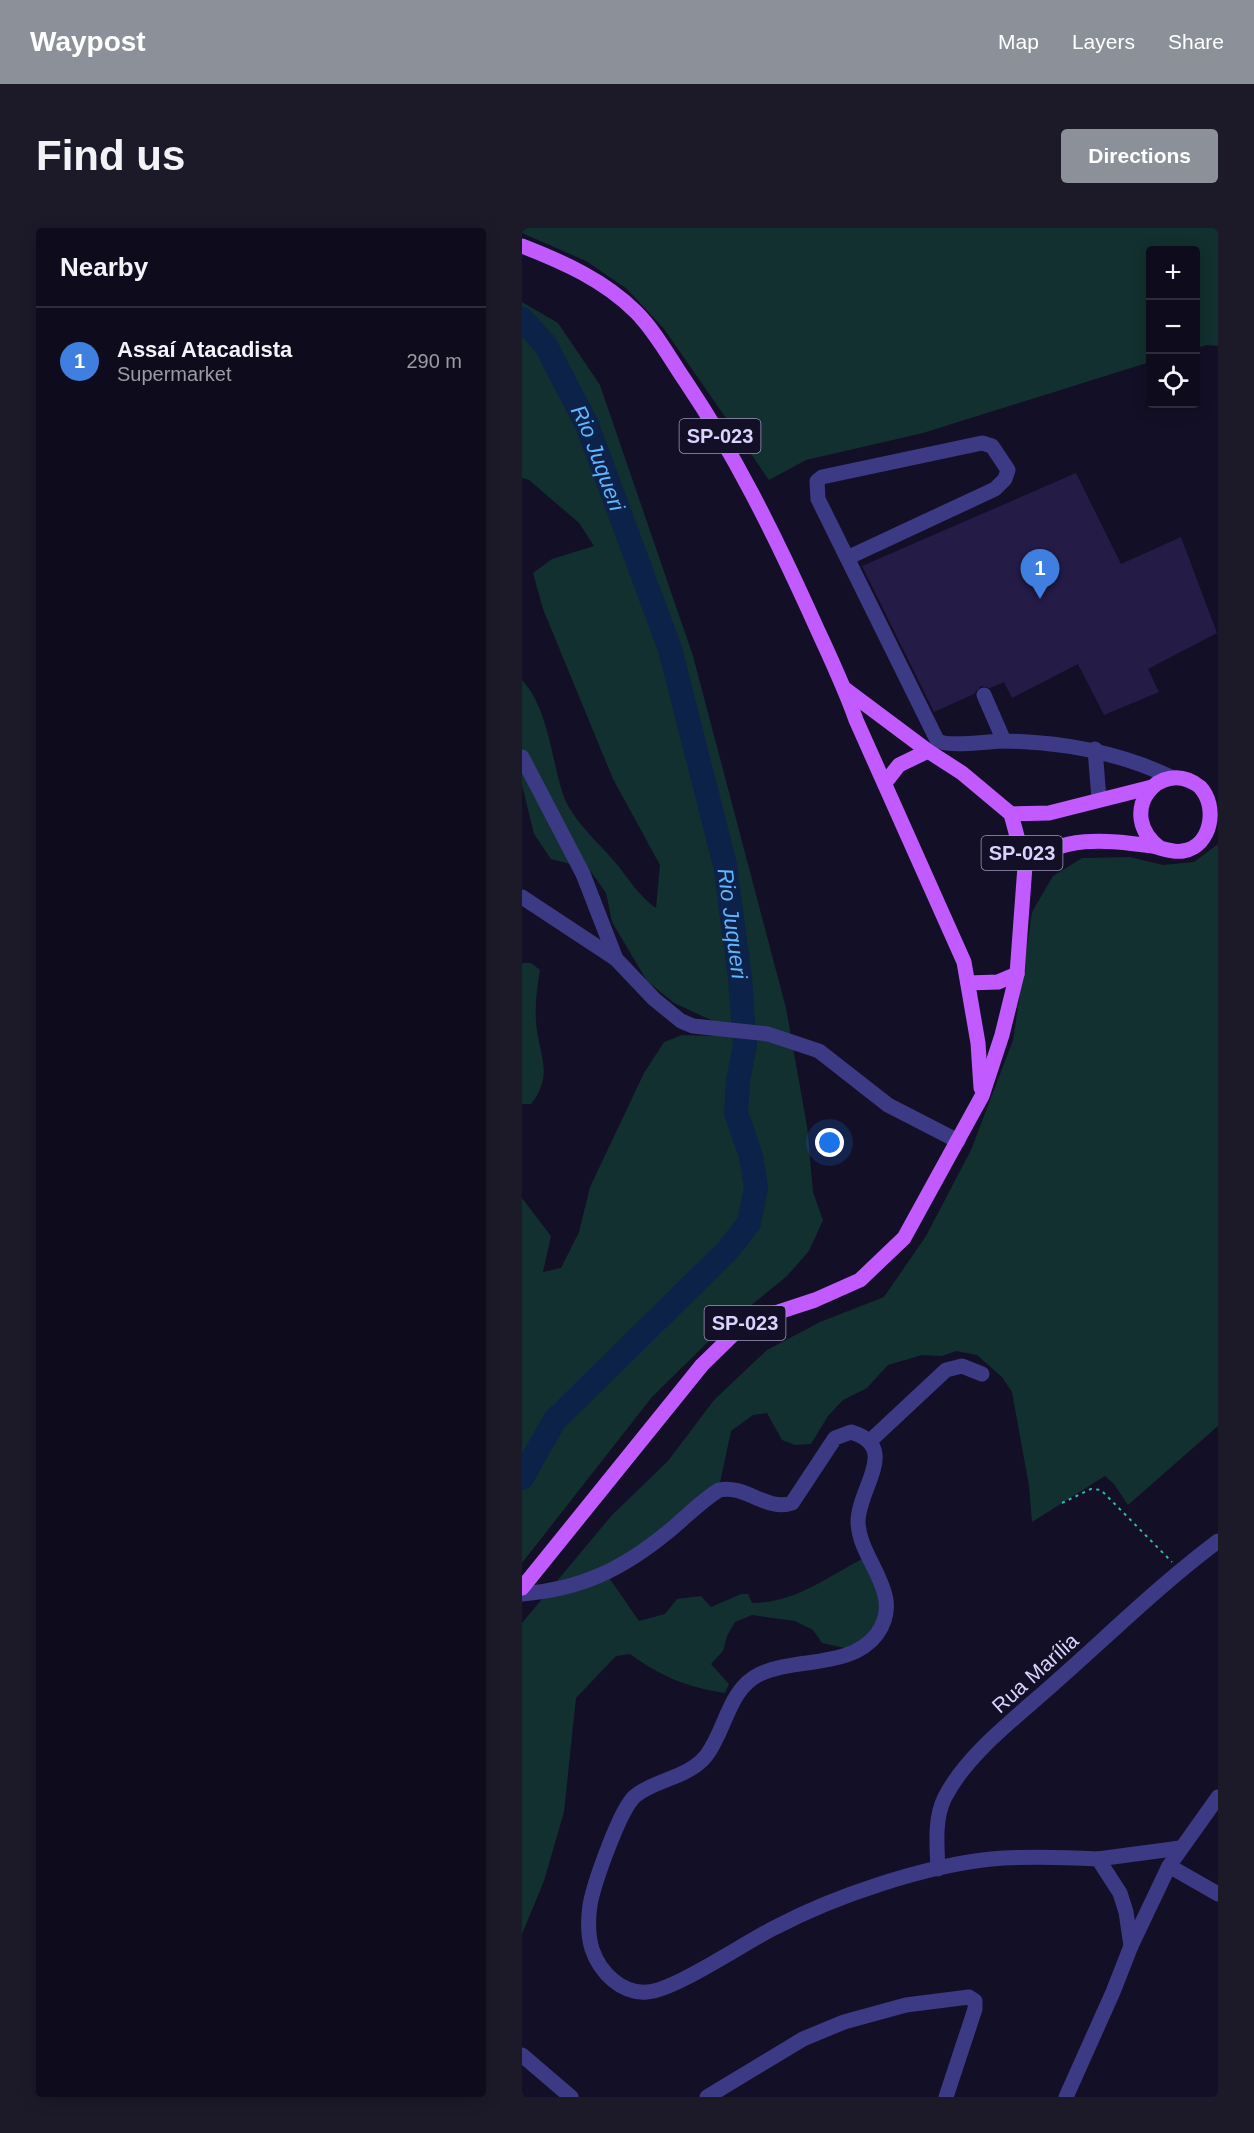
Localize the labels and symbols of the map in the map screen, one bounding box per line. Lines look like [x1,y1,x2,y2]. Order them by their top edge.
water label: Rio Juqueri [566,401,631,515]
road number: SP-023 [680,419,760,453]
pin: 1 [1020,550,1060,599]
road number: SP-023 [982,836,1062,870]
water label: Rio Juqueri [713,867,753,981]
your location [815,1128,844,1157]
road number: SP-023 [704,1306,786,1340]
street label: Rua Marília [987,1628,1083,1717]

